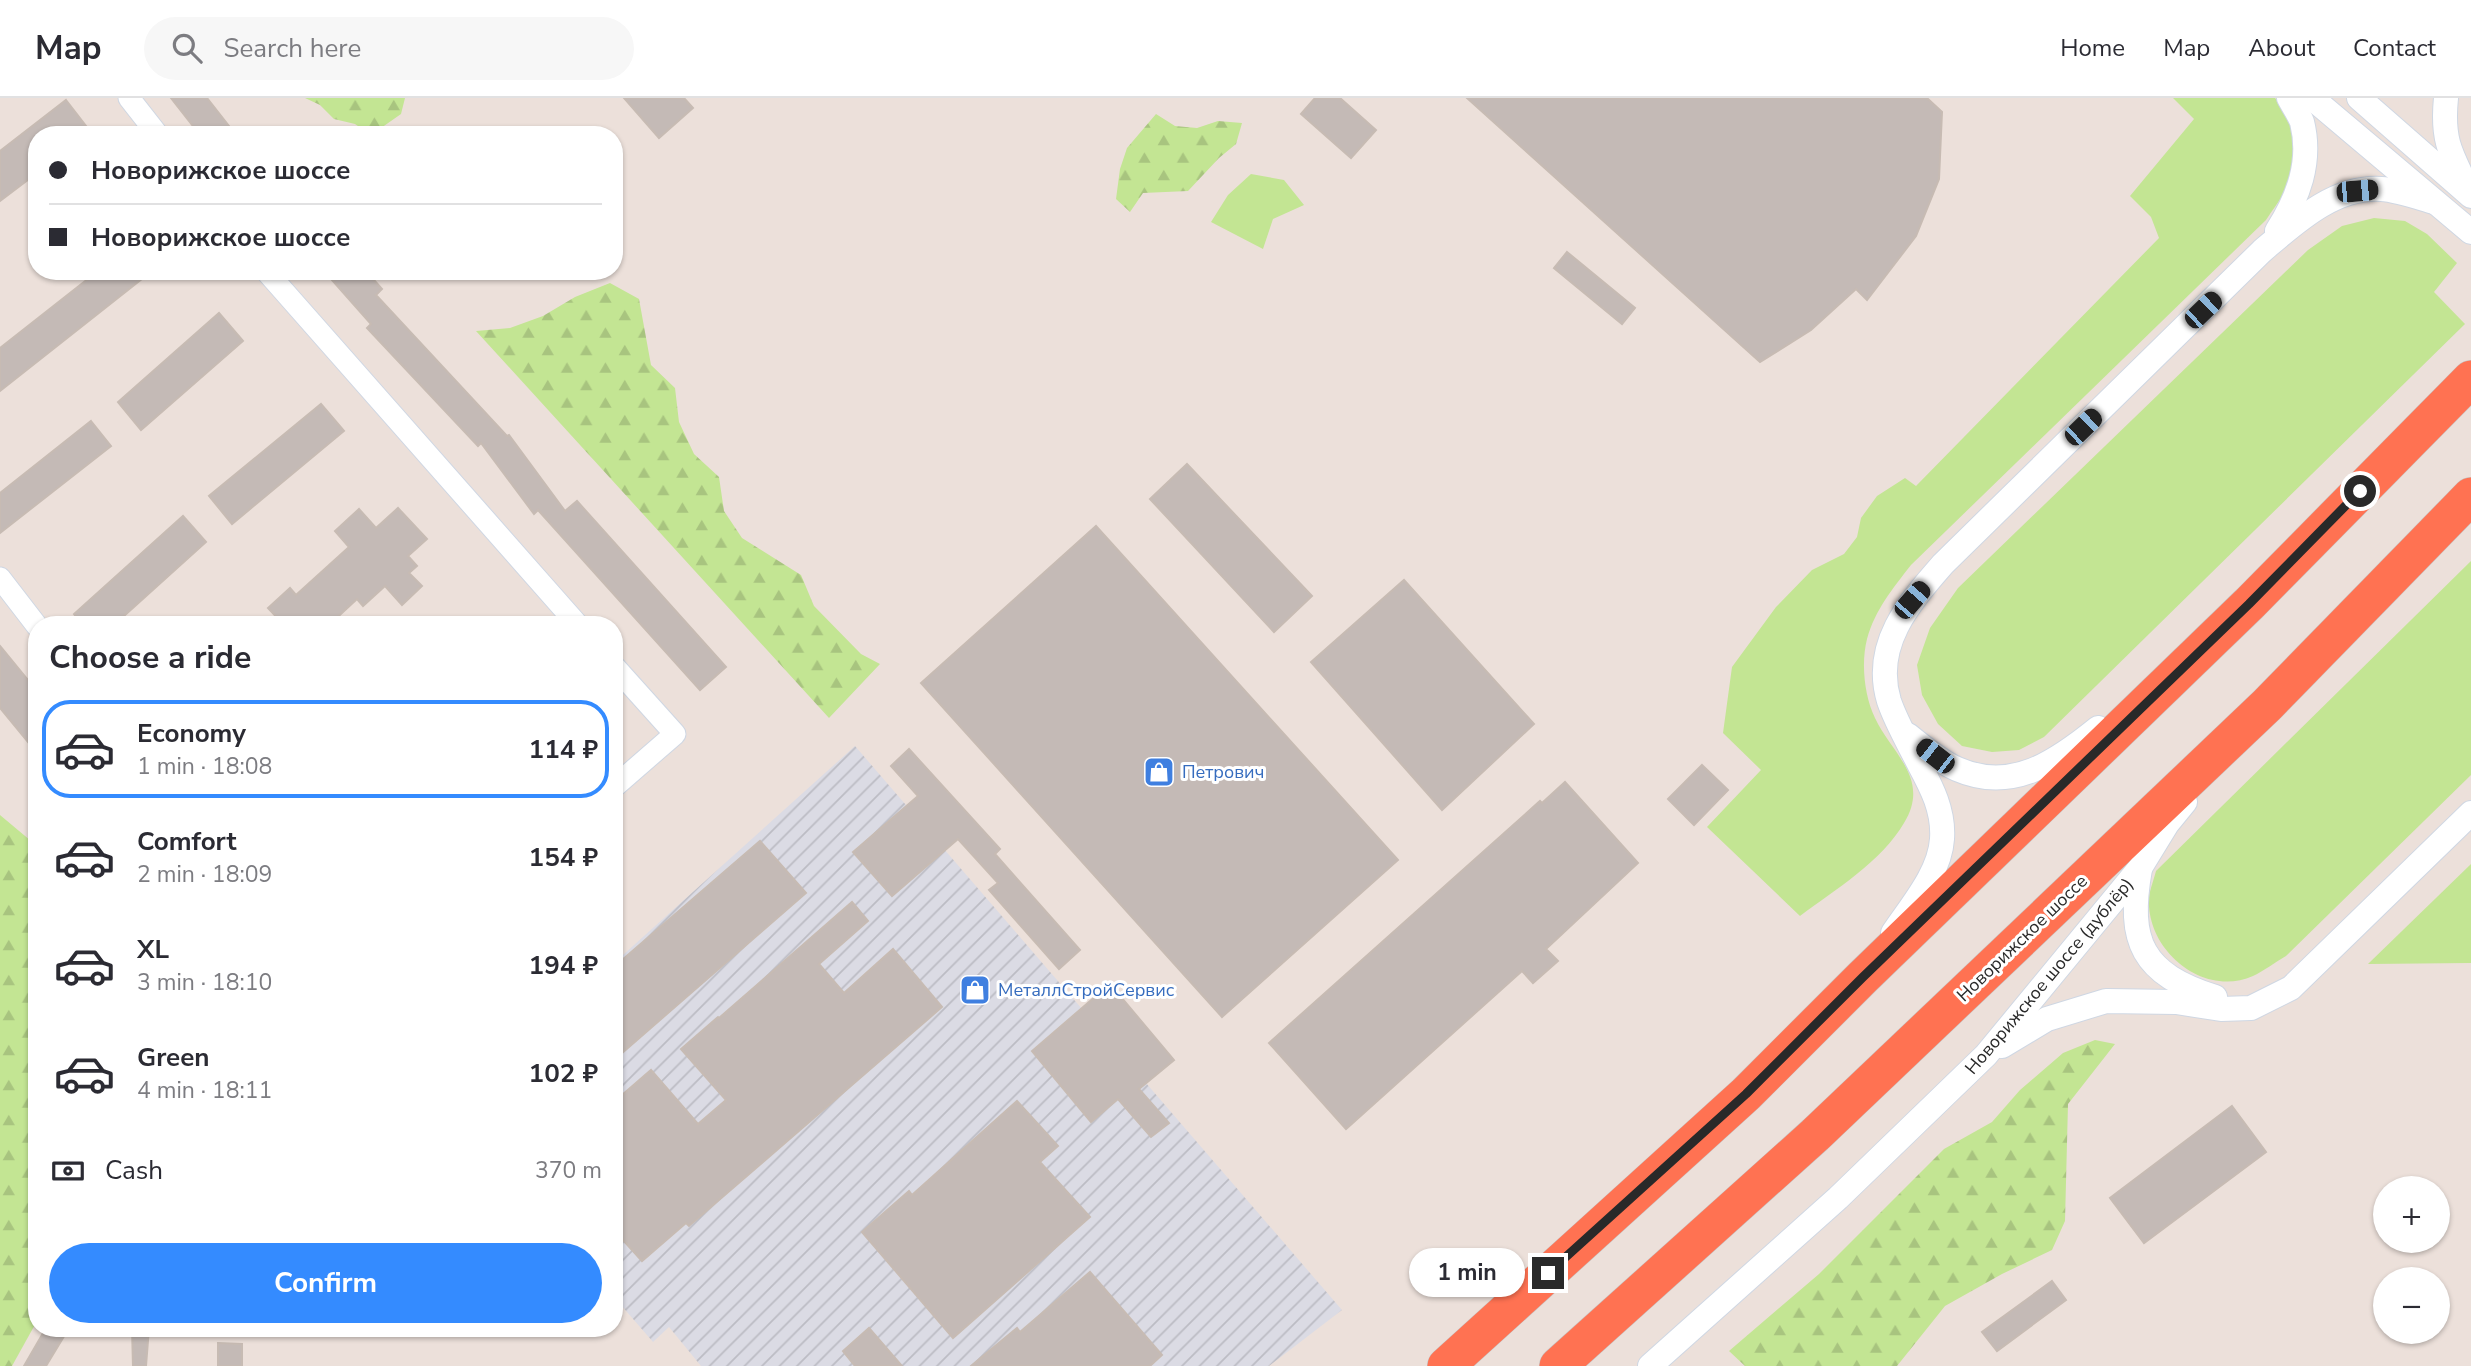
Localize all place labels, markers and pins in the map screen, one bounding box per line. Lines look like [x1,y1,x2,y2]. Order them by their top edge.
shop icon: Петрович [1142,755,1176,789]
place label: Петрович [1182,760,1265,784]
shop icon: МеталлСтройСервис [958,973,992,1007]
place label: МеталлСтройСервис [998,978,1175,1002]

